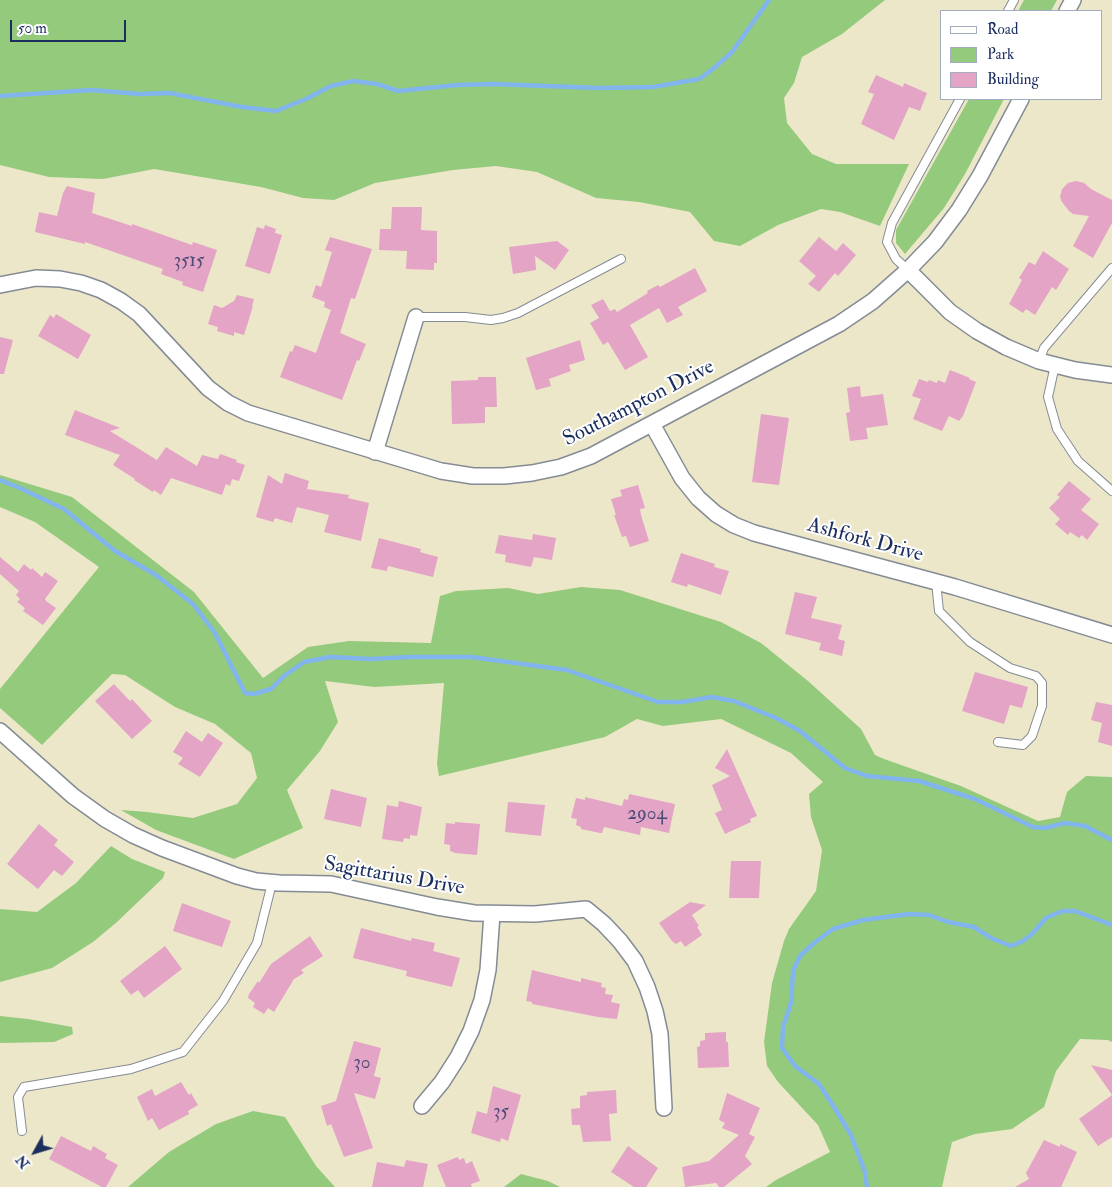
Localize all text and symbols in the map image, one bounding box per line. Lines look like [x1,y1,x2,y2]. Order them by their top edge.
scale bar [12,10,129,42]
legend [940,10,1102,100]
text: 50 m [18,19,47,38]
text: Road [987,20,1018,39]
text: Park [987,45,1014,64]
text: Building [987,70,1039,89]
house number: 3515 [174,251,204,273]
street label: Southampton Drive [559,355,719,453]
street label: Ashfork Drive [804,513,926,569]
house number: 2904 [627,804,667,826]
street label: Sagittarius Drive [322,852,466,902]
house number: 30 [353,1053,371,1075]
house number: 35 [493,1102,509,1124]
north arrow [10,1127,60,1177]
text: N [12,1152,34,1172]

